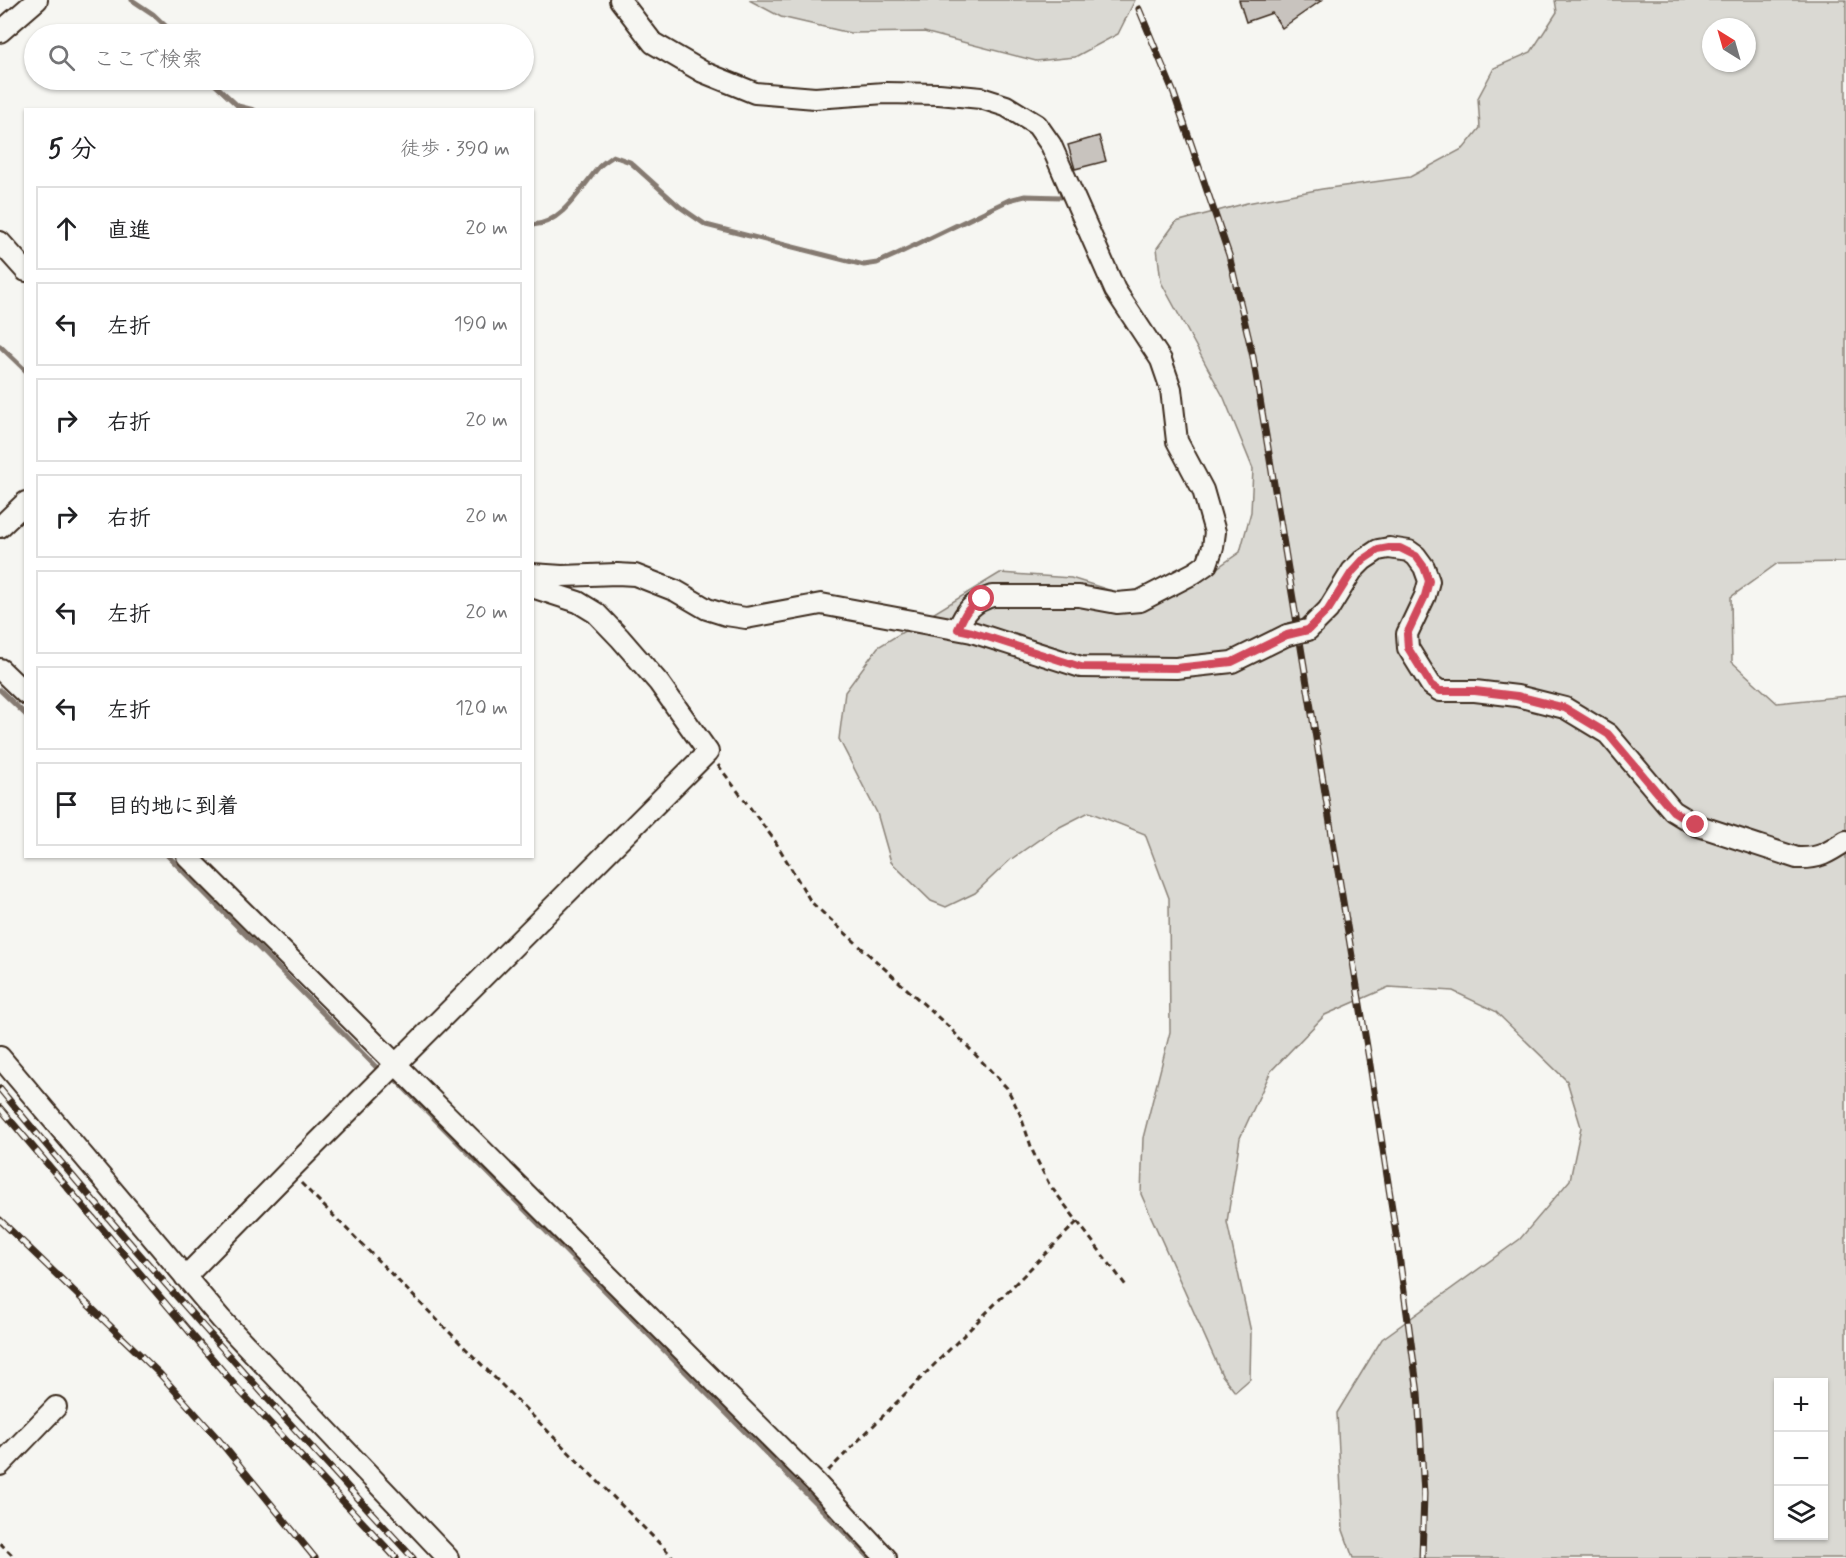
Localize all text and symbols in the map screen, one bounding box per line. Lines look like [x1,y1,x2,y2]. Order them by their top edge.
north arrow [1702,18,1756,72]
search box [24,24,534,90]
icon: search [45,41,78,74]
text: ここで検索 [93,46,203,74]
text: 5 分 [48,133,97,167]
text: 徒歩 · 390 m [400,136,510,163]
icon: ahead [50,212,83,245]
text: 20 m [465,215,508,242]
text: 直進 [107,217,151,245]
icon: left [50,308,83,341]
text: 190 m [454,311,508,338]
text: 左折 [107,313,151,341]
icon: right [50,404,83,437]
text: 20 m [465,407,508,434]
text: 右折 [107,409,151,437]
icon: right [50,500,83,533]
text: 20 m [465,503,508,530]
text: 右折 [107,505,151,533]
route start [968,585,994,611]
icon: left [50,596,83,629]
text: 20 m [465,599,508,626]
text: 左折 [107,601,151,629]
icon: left [50,692,83,725]
text: 120 m [455,695,508,722]
text: 左折 [107,697,151,725]
icon: arrive [50,788,83,821]
text: 目的地に到着 [107,793,239,821]
route end [1682,811,1708,837]
map controls [1774,1378,1828,1540]
button: + [1774,1378,1828,1432]
button: − [1774,1432,1828,1486]
button: layers [1774,1486,1828,1540]

